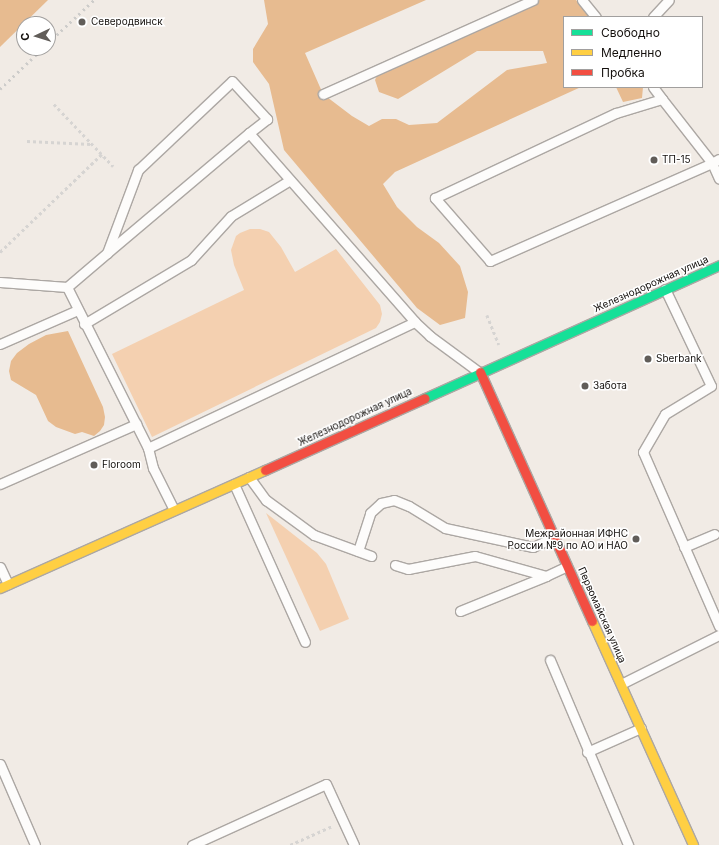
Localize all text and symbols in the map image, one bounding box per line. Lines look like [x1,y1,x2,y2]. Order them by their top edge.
north arrow [16,16,56,56]
marker: Северодвинск [76,16,88,28]
place label: Северодвинск [91,16,163,28]
legend [563,16,703,88]
text: Свободно [601,25,660,40]
text: С [18,32,32,41]
text: Медленно [601,45,662,60]
text: Пробка [601,65,645,80]
place label: ТП-15 [662,154,691,166]
marker: ТП-15 [649,155,659,165]
street label: Железнодорожная улица [592,253,710,315]
place label: Sberbank [656,353,702,365]
marker: Sberbank [643,354,653,364]
place label: Забота [593,380,627,392]
marker: Забота [580,381,590,391]
street label: Железнодорожная улица [296,385,414,449]
place label: Floroom [102,459,141,471]
marker: Floroom [89,460,99,470]
place label: Межрайонная ИФНС России №9 по АО и НАО [508,527,628,550]
marker: Межрайонная ИФНС России №9 по АО и НАО [631,534,641,544]
street label: Первомайская улица [575,565,629,665]

